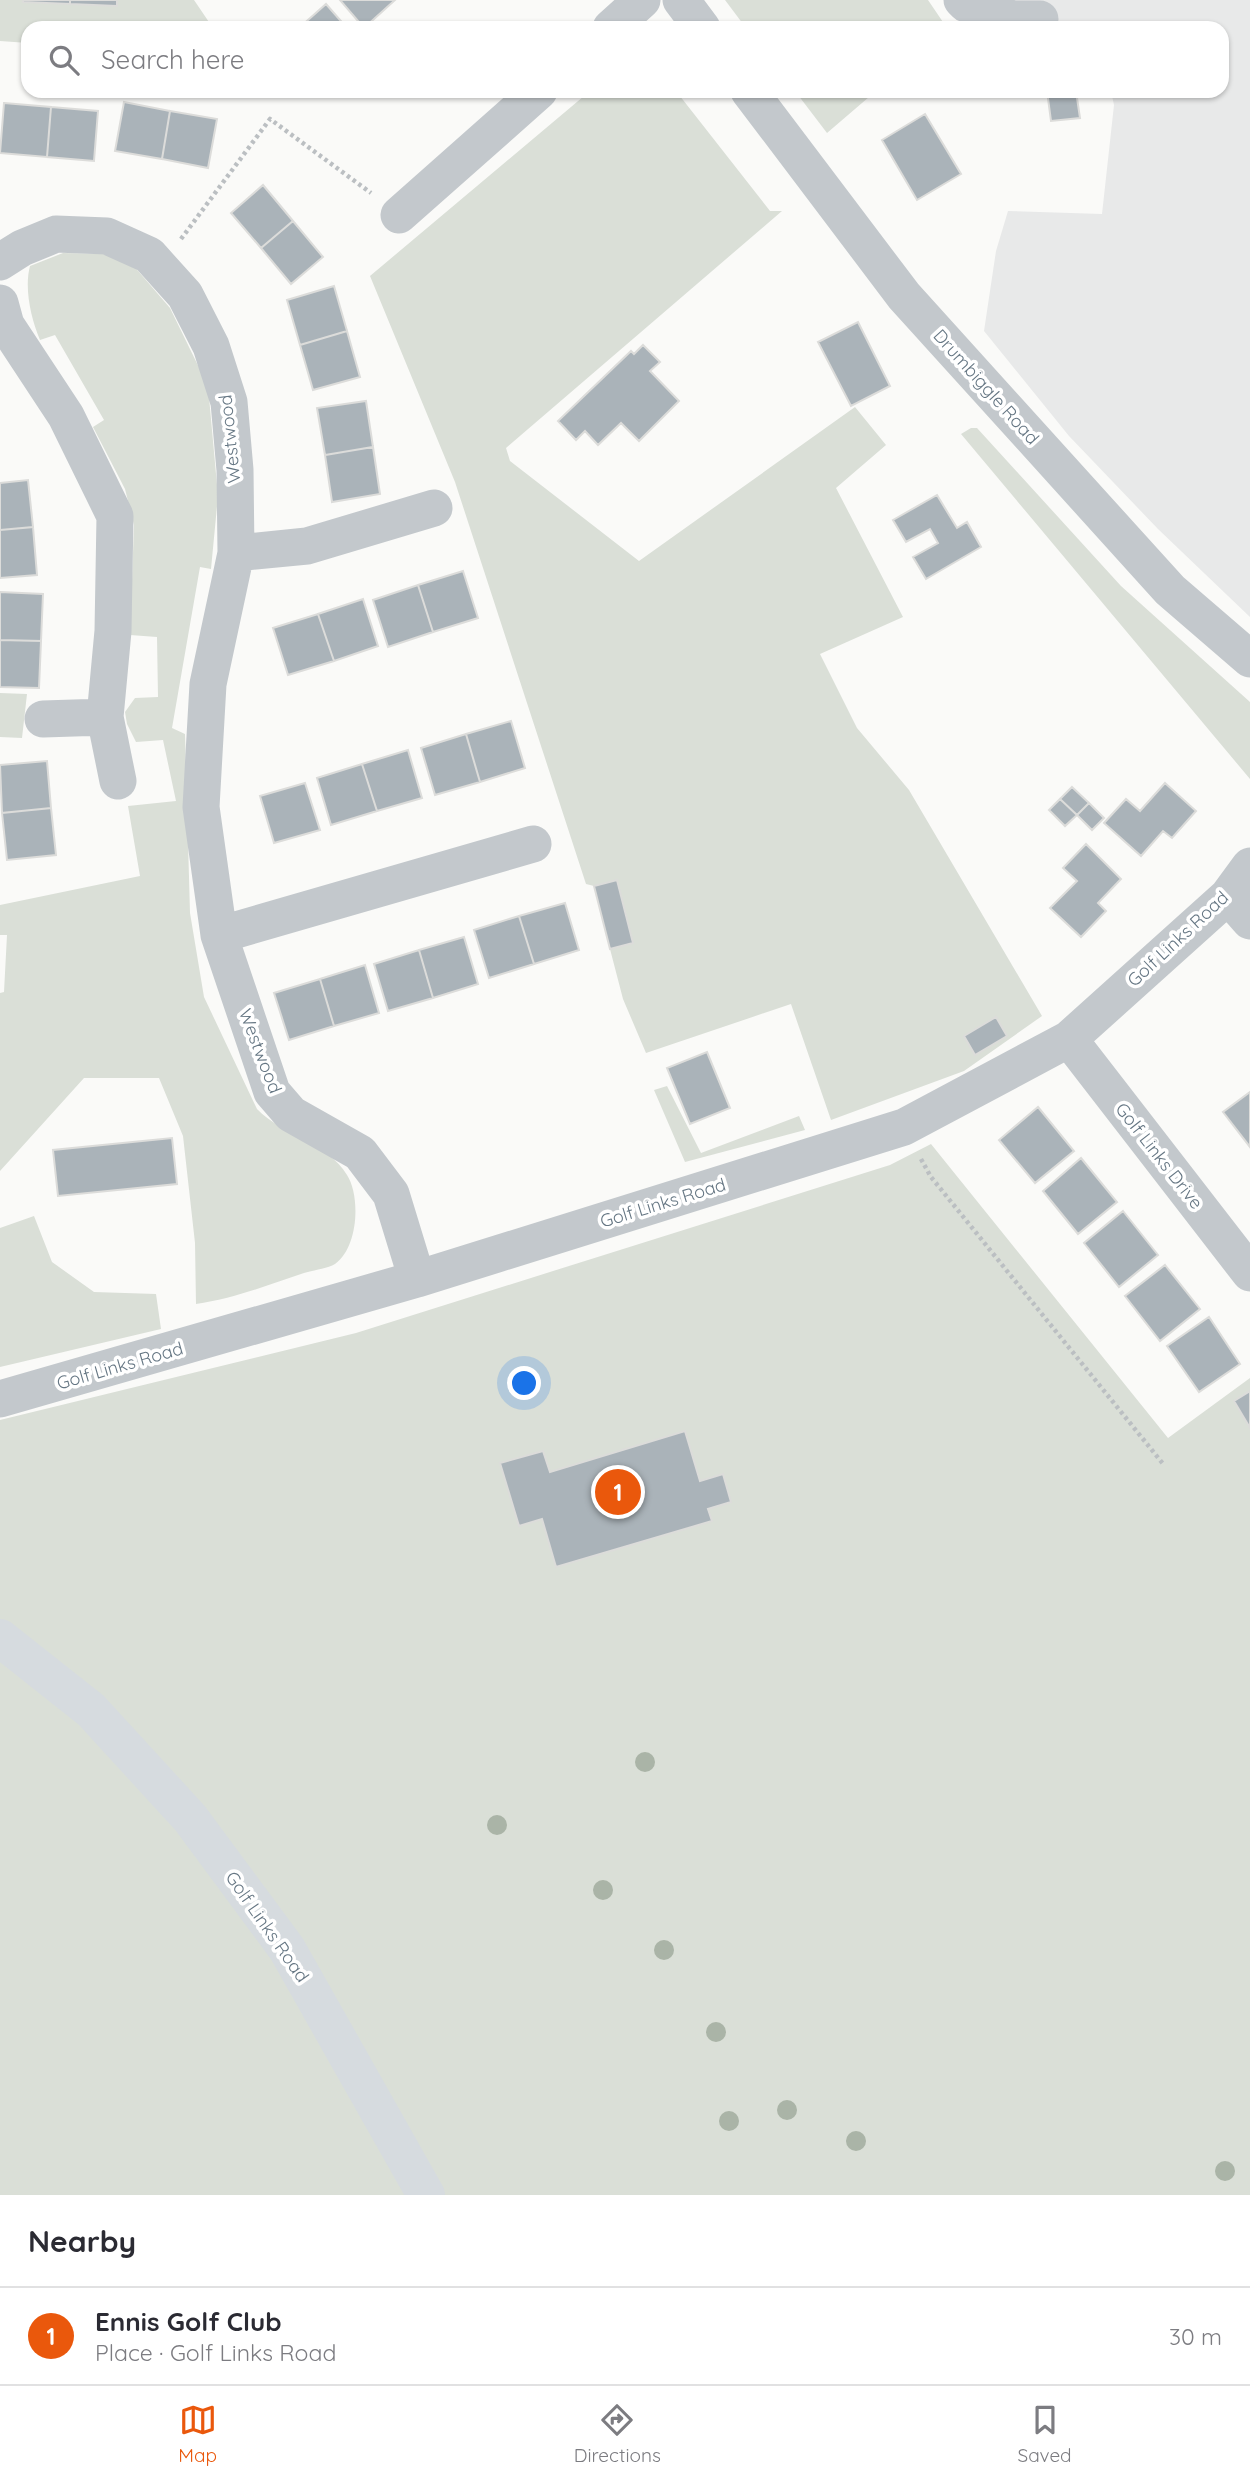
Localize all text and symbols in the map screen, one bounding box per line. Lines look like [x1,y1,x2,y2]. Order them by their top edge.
search box [21,21,1229,98]
icon: search [45,41,83,79]
text: Search here [101,43,245,76]
street label: Drumbiggle Road [928,324,1044,449]
street label: Westwood [213,394,246,484]
street label: Golf Links Road [1122,886,1233,991]
street label: Westwood [234,1005,287,1096]
street label: Golf Links Drive [1111,1098,1208,1214]
street label: Golf Links Road [597,1172,729,1233]
street label: Golf Links Road [54,1337,186,1395]
your location [507,1366,541,1400]
pin: 1 [595,1466,641,1518]
street label: Golf Links Road [221,1867,314,1987]
text: Nearby [28,2222,136,2260]
text: Ennis Golf Club [95,2305,282,2338]
text: 1 [47,2322,55,2351]
text: 30 m [1169,2322,1222,2351]
text: Place · Golf Links Road [95,2338,336,2367]
tab: Map [178,2401,217,2467]
tab: Directions [574,2401,661,2467]
tab: Saved [1017,2401,1072,2467]

